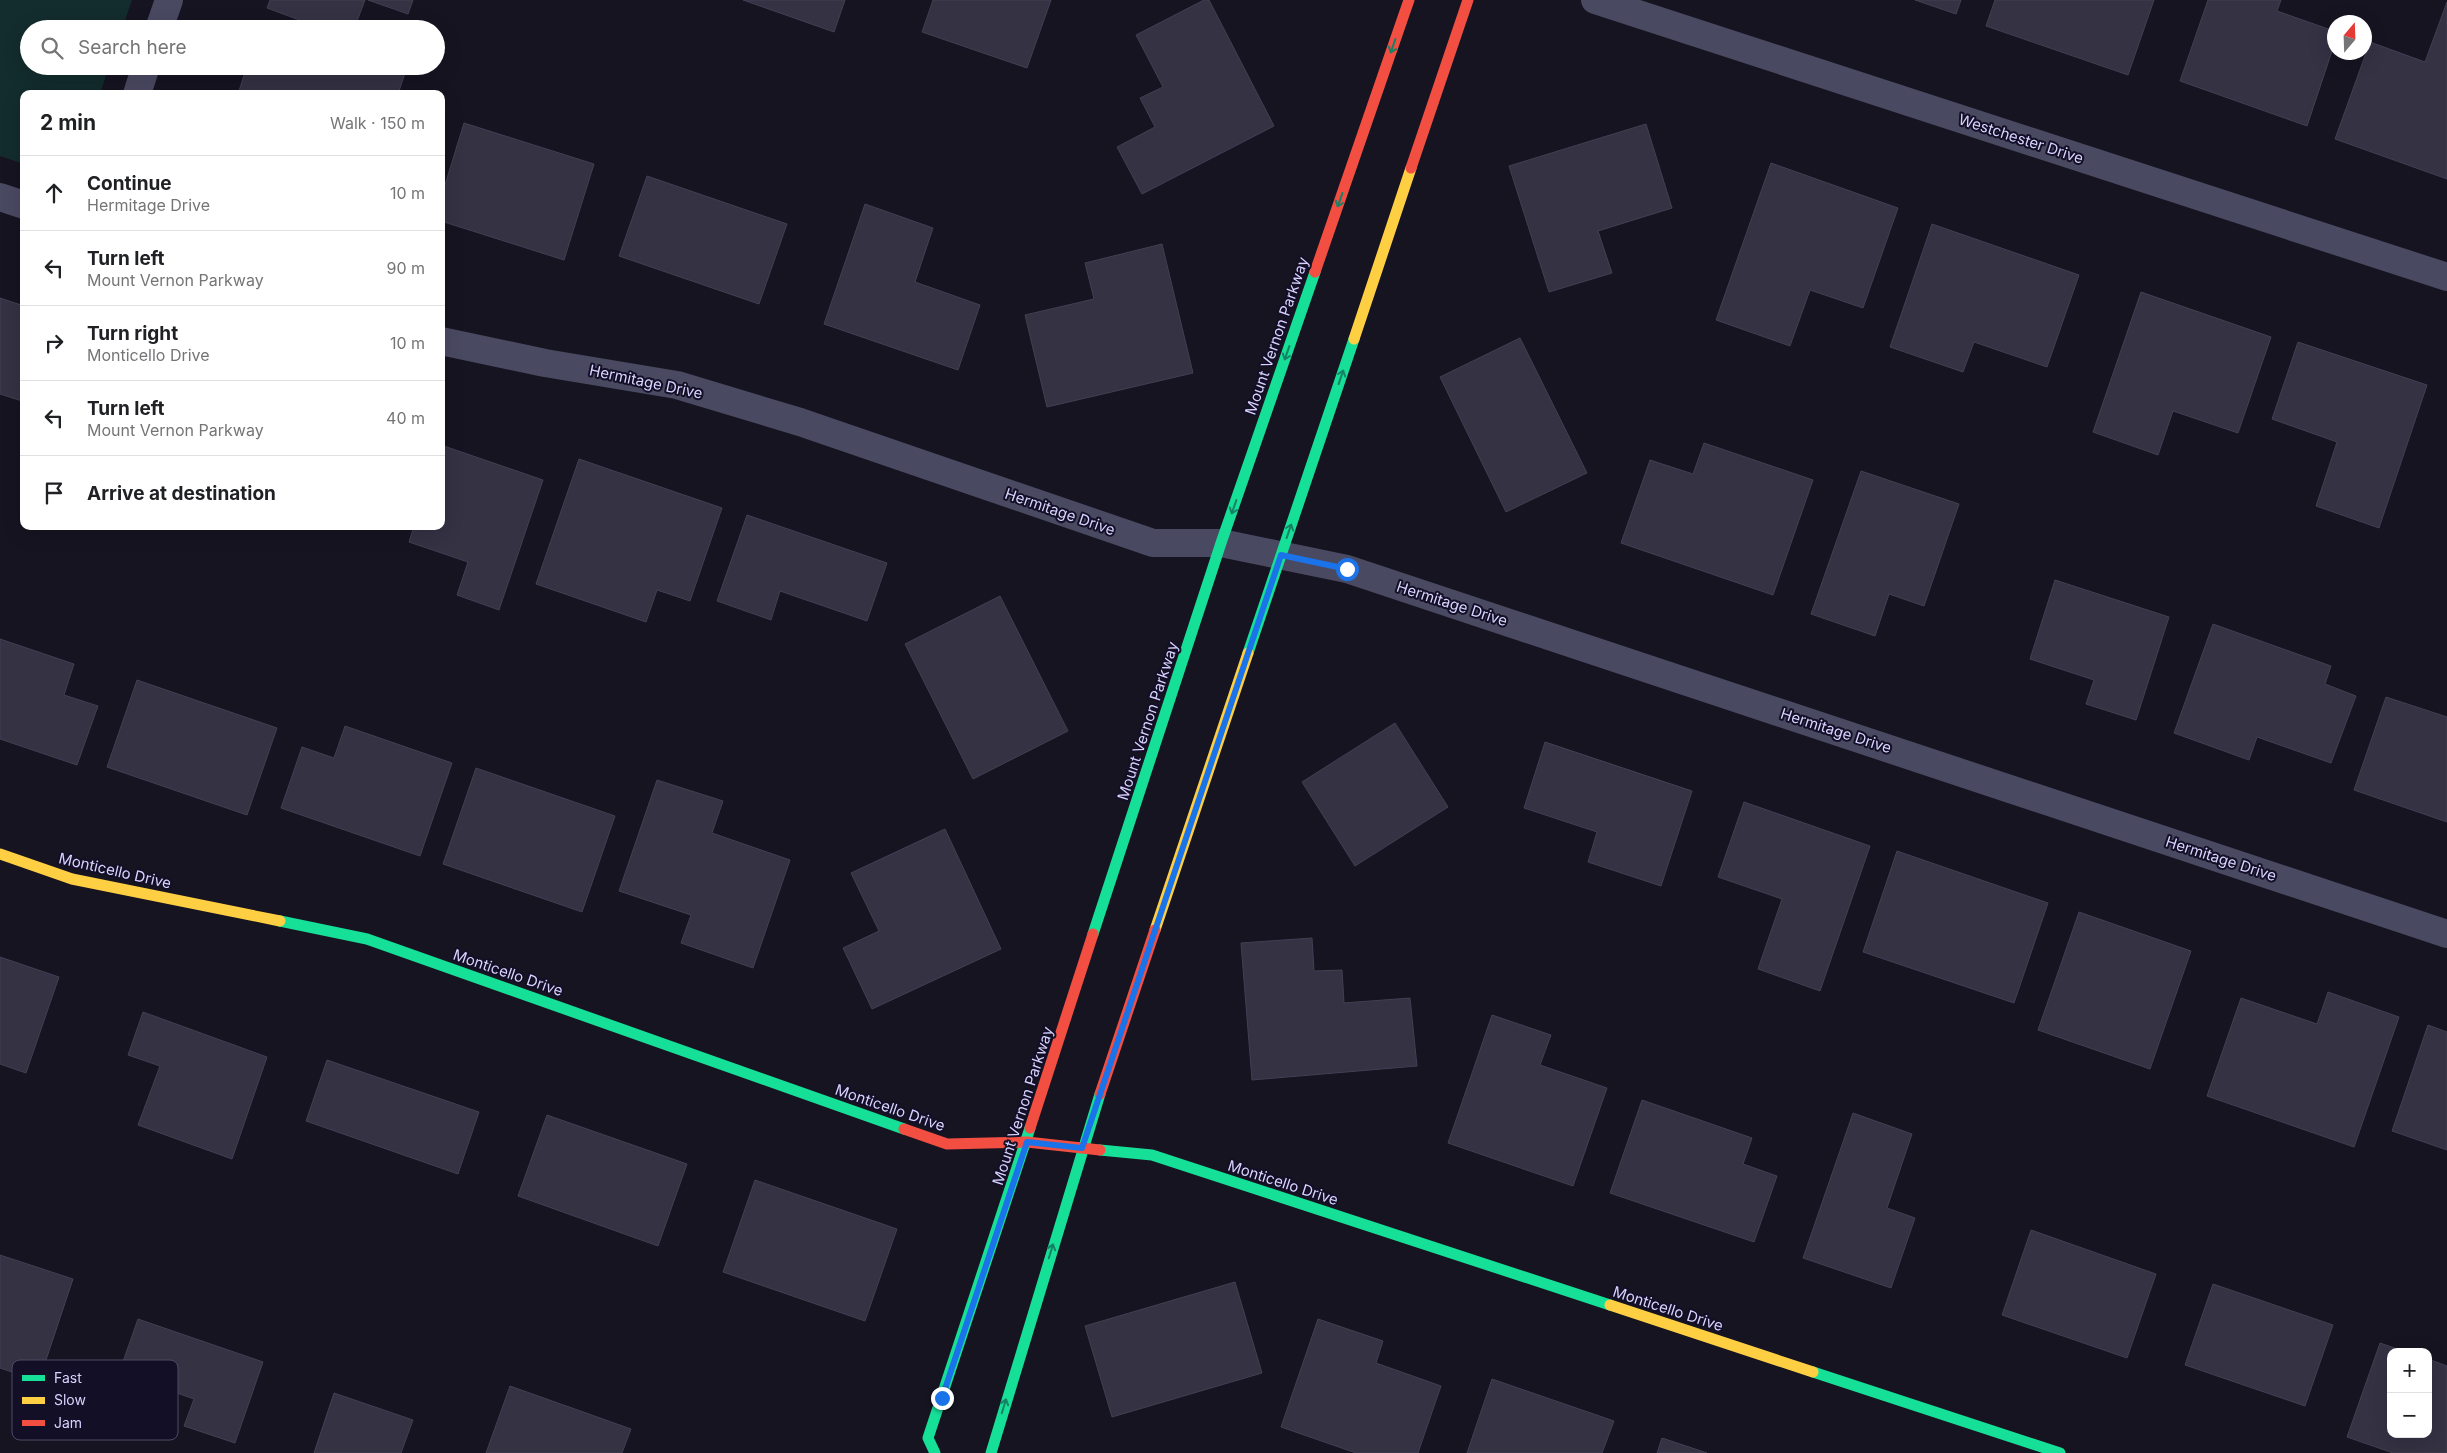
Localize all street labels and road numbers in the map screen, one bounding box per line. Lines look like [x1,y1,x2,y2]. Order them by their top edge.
street label: Westchester Drive [1956,109,2086,168]
street label: Mount Vernon Parkway [1241,254,1313,417]
street label: Hermitage Drive [588,360,704,403]
street label: Hermitage Drive [1003,484,1118,539]
street label: Hermitage Drive [1394,577,1510,630]
street label: Mount Vernon Parkway [1113,639,1182,803]
street label: Hermitage Drive [1778,704,1894,757]
street label: Hermitage Drive [2163,832,2279,885]
street label: Monticello Drive [57,848,173,893]
street label: Monticello Drive [451,945,566,1000]
street label: Mount Vernon Parkway [988,1024,1057,1188]
street label: Monticello Drive [833,1080,948,1135]
street label: Monticello Drive [1226,1156,1341,1209]
street label: Monticello Drive [1611,1282,1726,1335]

